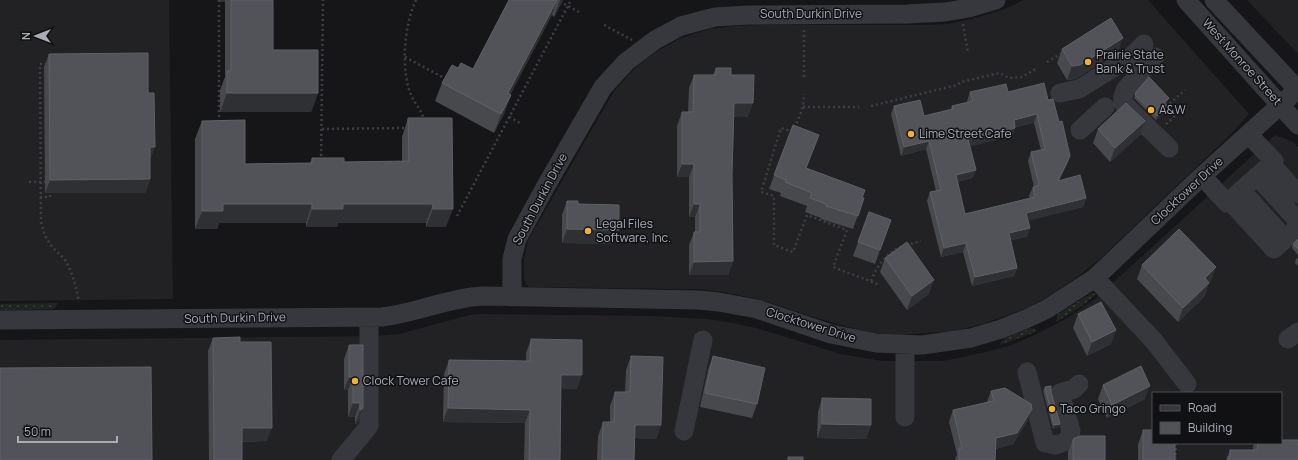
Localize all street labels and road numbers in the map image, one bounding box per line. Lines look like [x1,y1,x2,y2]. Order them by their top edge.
street label: South Durkin Drive [760,5,862,22]
street label: West Monroe Street [1199,15,1286,109]
street label: South Durkin Drive [508,150,571,248]
street label: Clocktower Drive [1147,153,1227,229]
street label: Clocktower Drive [764,303,858,346]
street label: South Durkin Drive [184,308,286,327]

